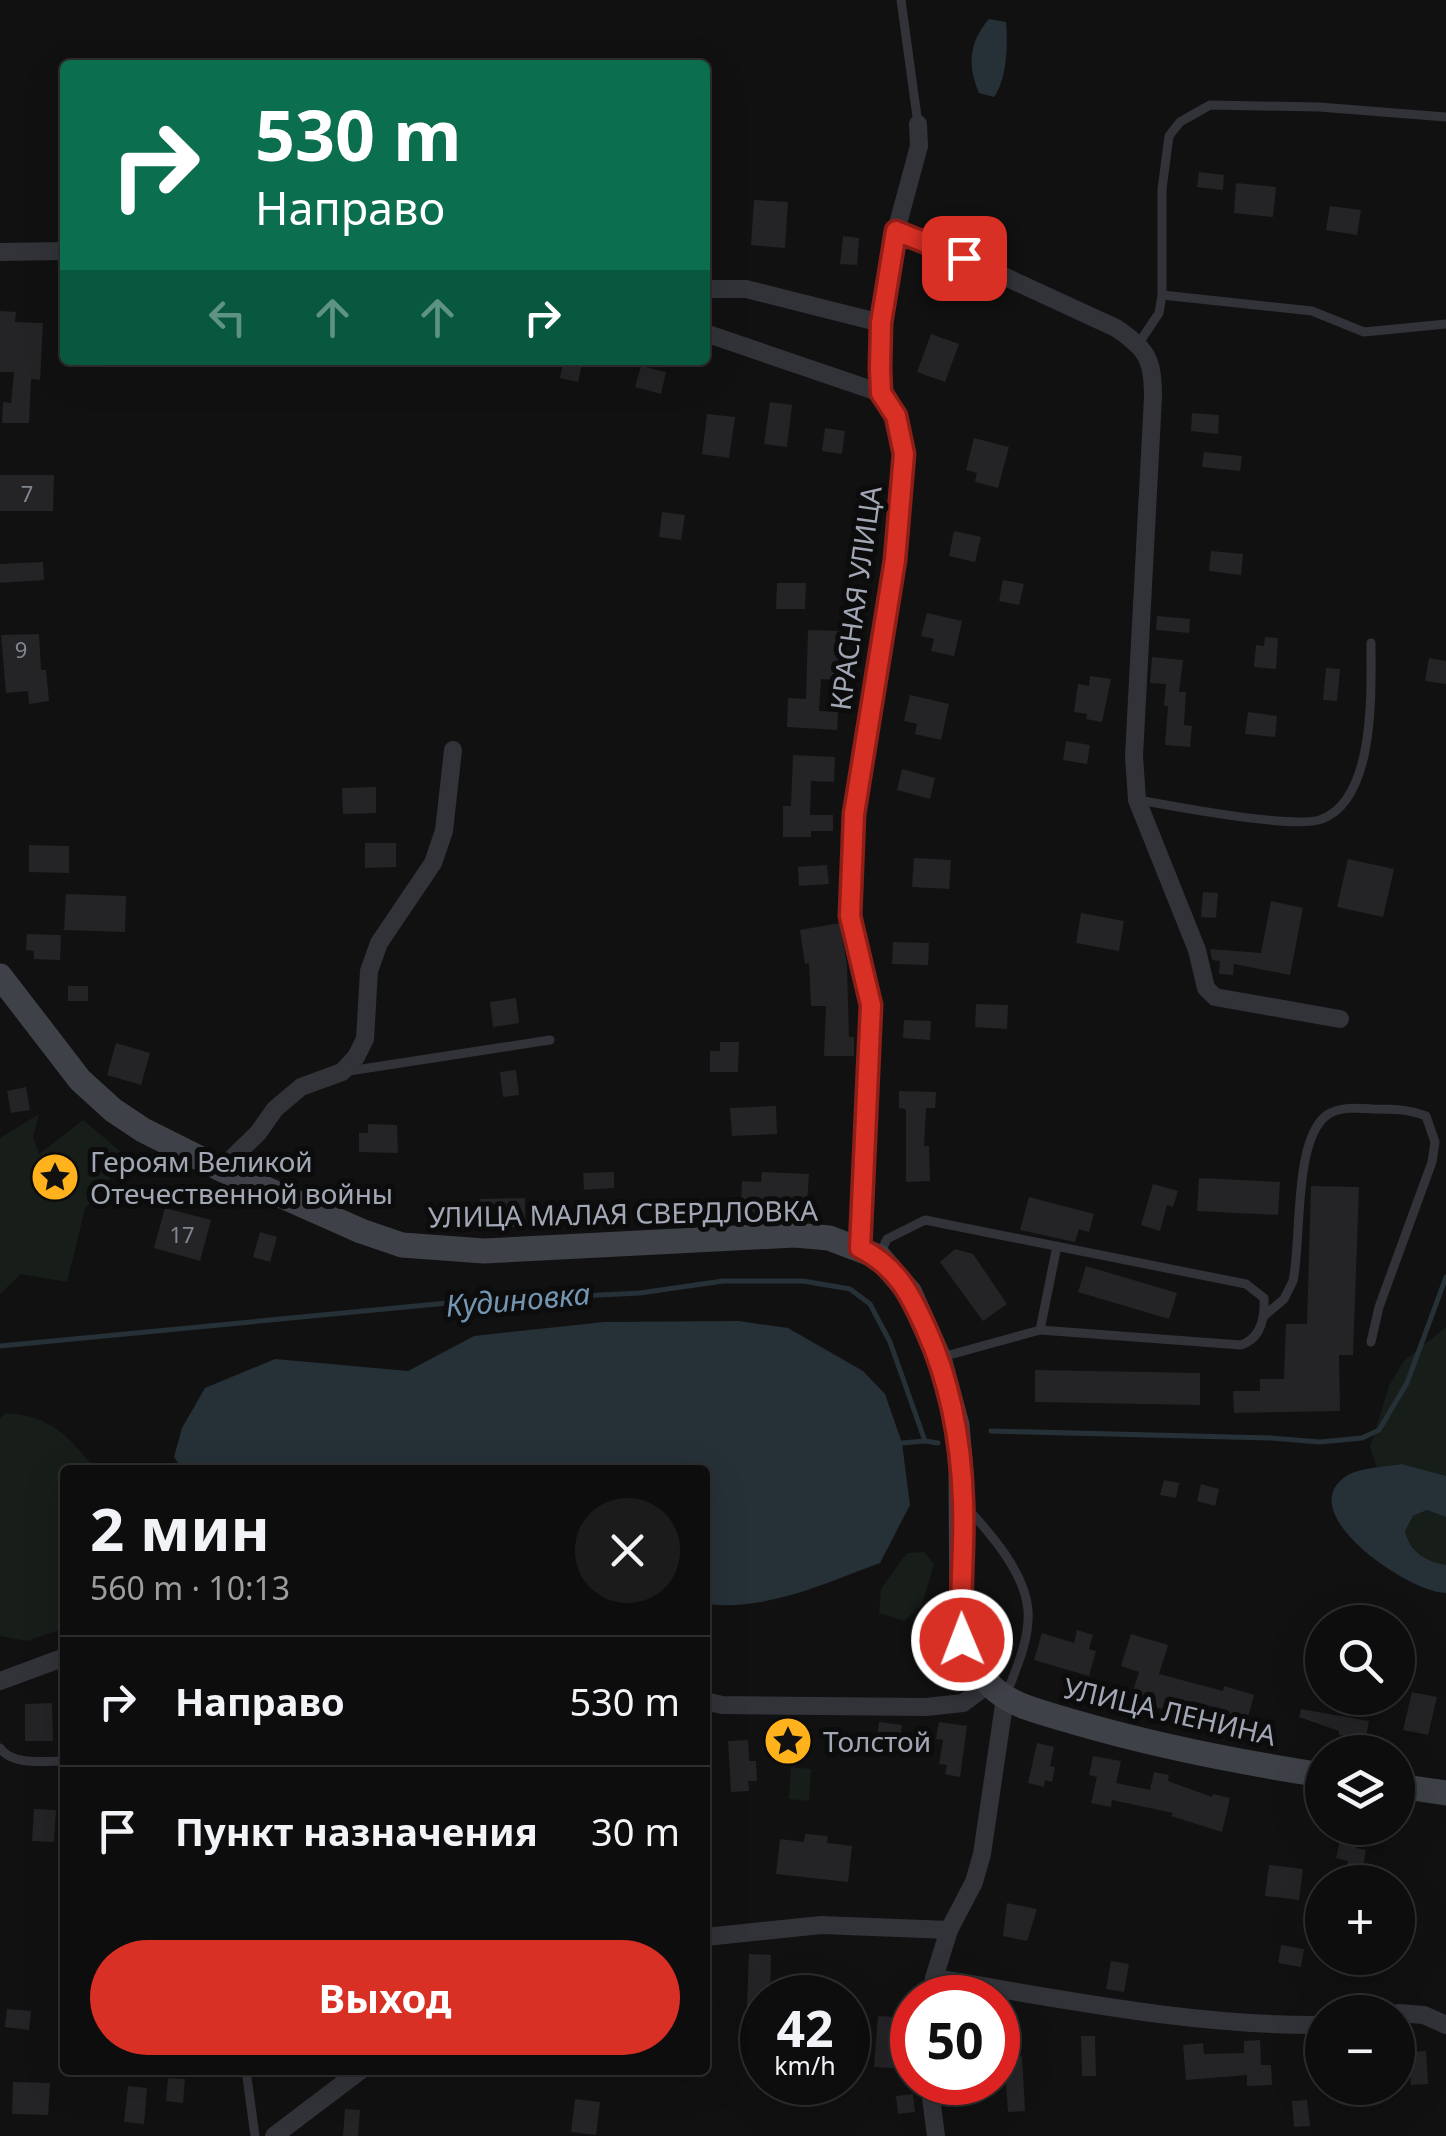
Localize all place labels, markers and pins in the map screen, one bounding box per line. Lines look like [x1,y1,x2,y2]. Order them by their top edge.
pin [922,216,1007,301]
place label: Героям Великой Отечественной войны [90,1142,393,1212]
place icon: Героям Великой Отечественной войны [29,1151,81,1203]
place icon: Толстой [762,1715,814,1767]
place label: Толстой [823,1722,931,1760]

